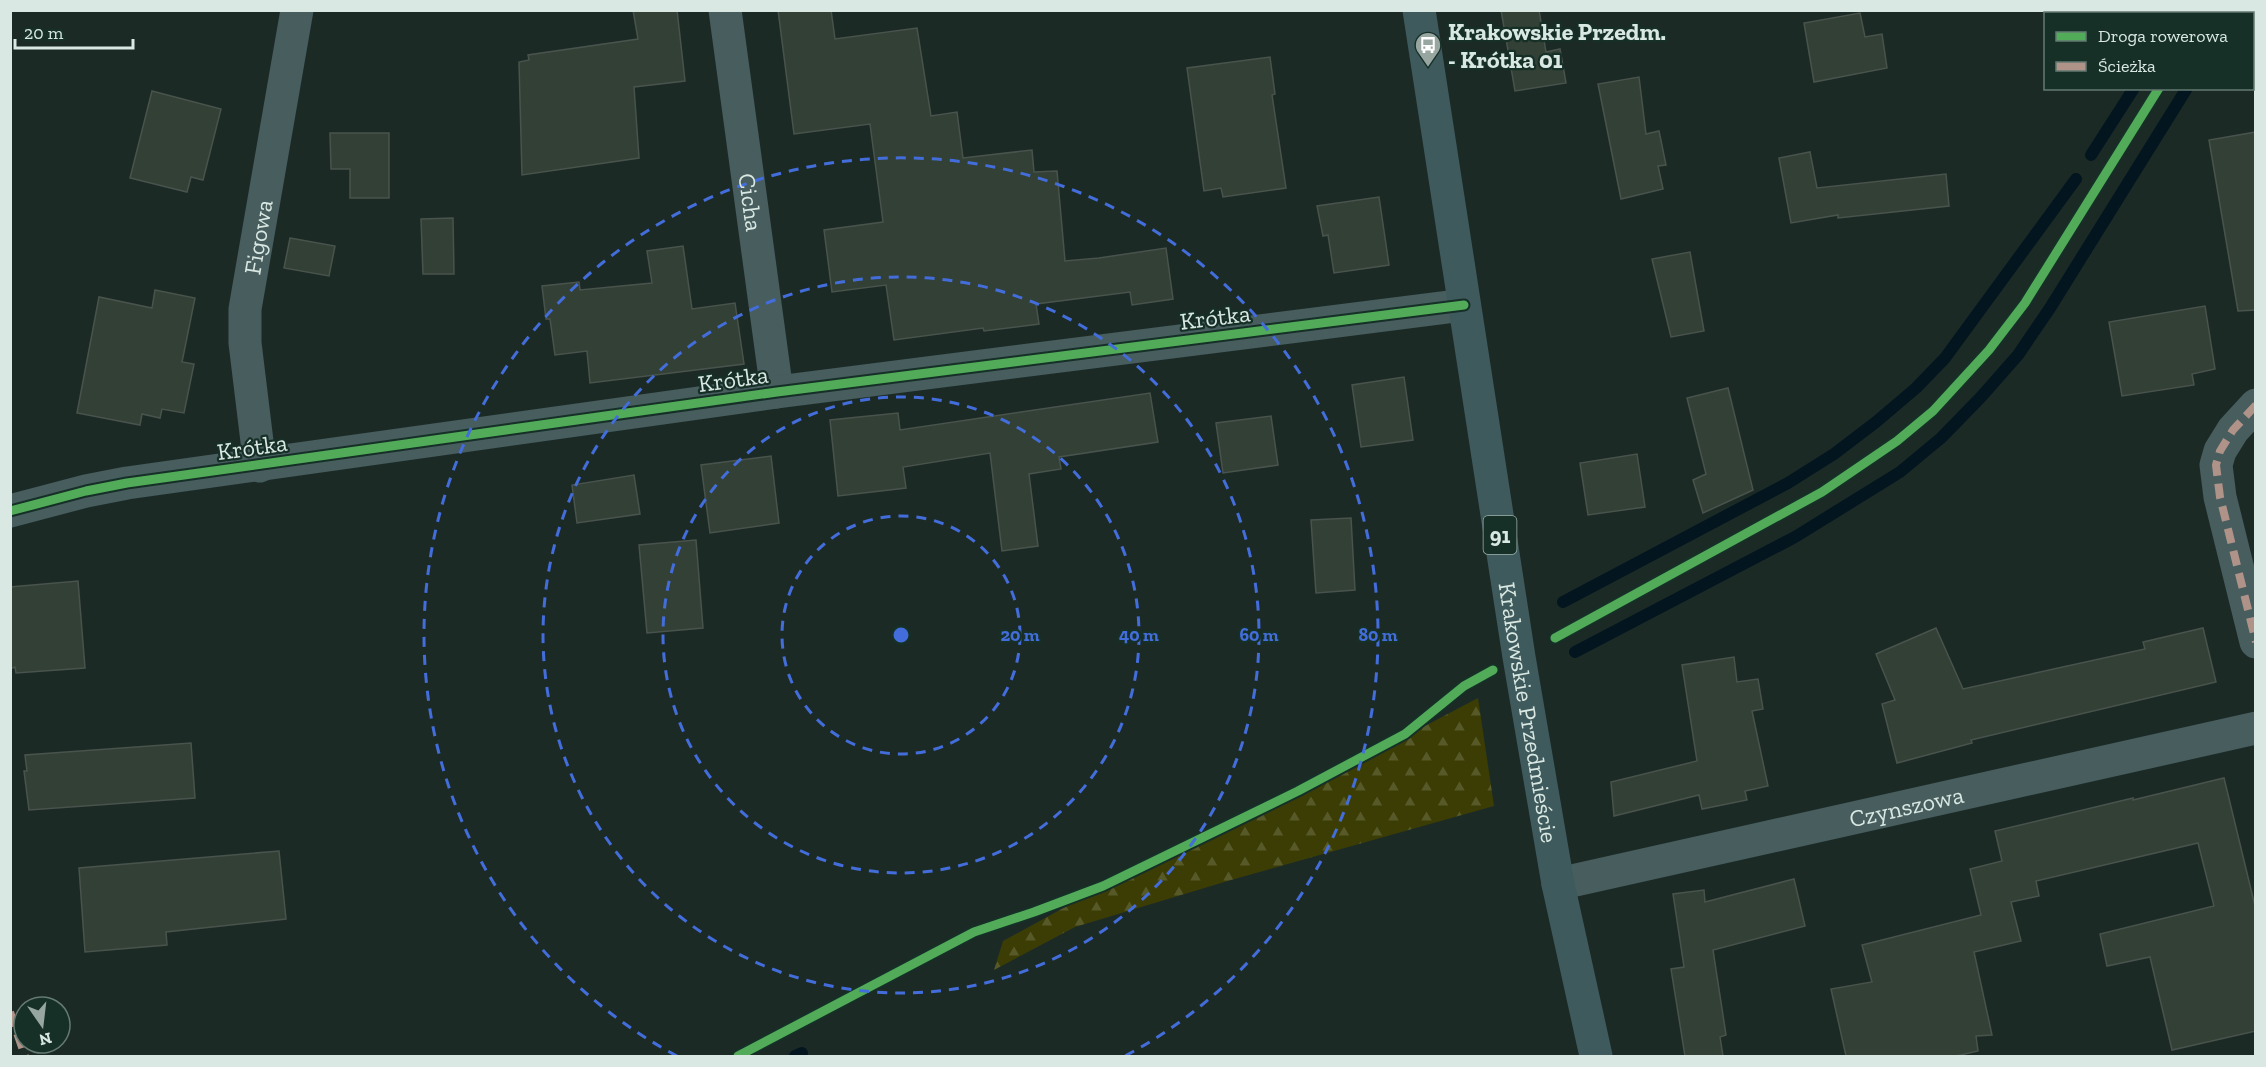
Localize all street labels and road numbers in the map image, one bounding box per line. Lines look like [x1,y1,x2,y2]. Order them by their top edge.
street label: Cicha [733,171,770,234]
street label: Figowa [237,197,278,277]
street label: Krótka [1178,298,1252,336]
street label: Krótka [696,360,770,398]
street label: Krótka [215,428,289,466]
road number: 91 [1484,516,1516,554]
street label: Krakowskie Przedmieście [1493,580,1565,845]
street label: Czynszowa [1846,779,1967,833]

